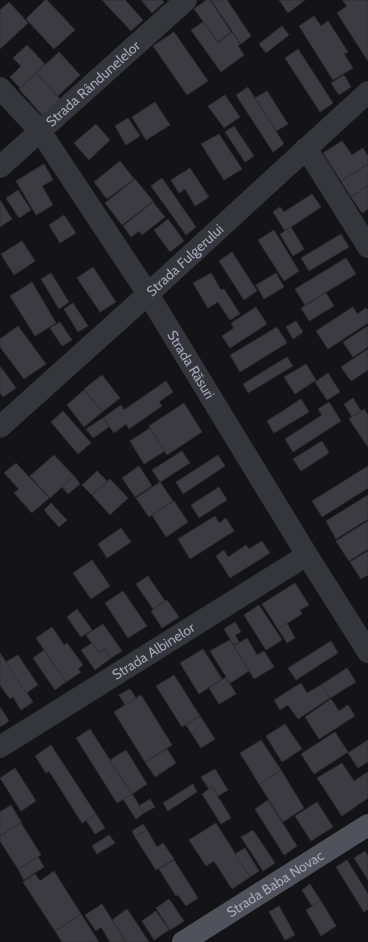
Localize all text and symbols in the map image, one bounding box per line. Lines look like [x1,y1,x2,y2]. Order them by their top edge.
street label: Strada Rândunelelor [42,36,144,130]
street label: Strada Fulgerului [143,220,227,300]
street label: Strada Răsuri [163,327,219,402]
street label: Strada Albinelor [109,618,199,684]
street label: Strada Baba Novac [223,846,327,921]

